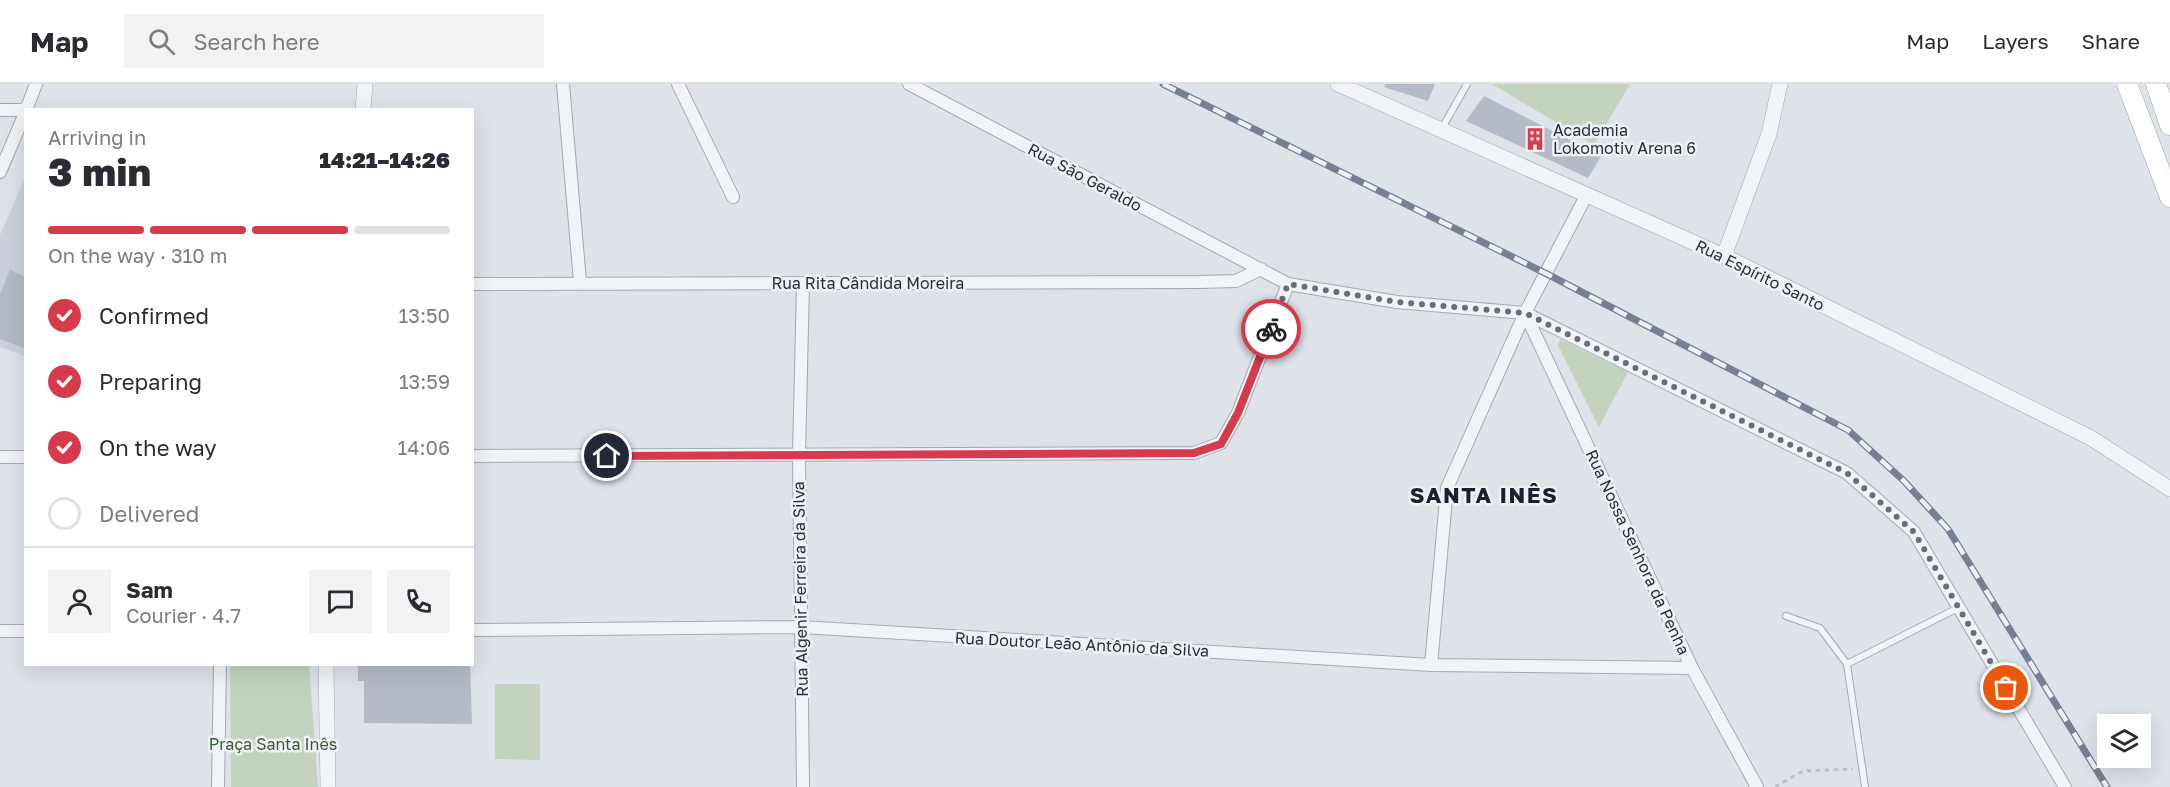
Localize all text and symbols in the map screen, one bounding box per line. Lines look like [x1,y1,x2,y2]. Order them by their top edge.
search box [124,14,544,68]
text: Map [30,25,88,58]
icon: search [145,25,178,58]
text: Search here [193,28,319,55]
text: Map [1906,28,1949,54]
text: Layers [1982,28,2049,54]
text: Share [2082,28,2140,54]
place label: Academia Lokomotiv Arena 6 [1553,120,1696,158]
text: Arriving in [48,125,146,149]
building icon: Academia Lokomotiv Arena 6 [1522,126,1548,152]
street label: Rua São Geraldo [1025,139,1145,215]
text: 14:21–14:26 [319,146,450,173]
text: 3 min [48,148,151,195]
street label: Rua Espírito Santo [1692,235,1828,315]
text: On the way · 310 m [48,243,227,267]
street label: Rua Rita Cândida Moreira [772,273,964,293]
icon: check [48,299,81,332]
courier [1241,299,1301,359]
text: Confirmed [99,302,209,329]
text: 13:50 [399,303,450,327]
icon: bike [1255,313,1288,346]
icon: check [48,365,81,398]
text: Preparing [99,368,202,395]
text: 13:59 [399,369,450,393]
pin [581,430,632,481]
icon: check [48,431,81,464]
text: On the way [99,434,217,461]
text: 14:06 [398,435,450,459]
icon: home [590,439,623,472]
street label: Rua Nossa Senhora da Penha [1582,446,1694,658]
street label: Rua Algenir Ferreira da Silva [788,481,812,697]
district label: SANTA INÊS [1410,481,1558,508]
text: Delivered [99,500,199,527]
button: person [48,570,111,633]
button: chat [309,570,372,633]
button: phone [387,570,450,633]
text: Sam [126,576,173,603]
text: Courier · 4.7 [126,603,241,627]
street label: Rua Doutor Leão Antônio da Silva [954,627,1210,661]
pin [1980,662,2031,713]
icon: bag [1989,671,2022,704]
map controls [2097,714,2151,768]
button: layers [2097,714,2151,768]
park label: Praça Santa Inês [209,734,337,754]

